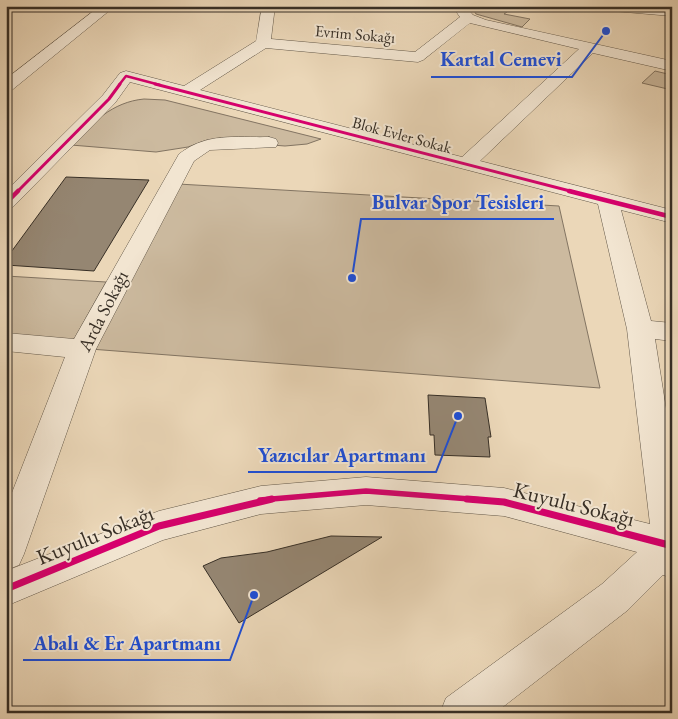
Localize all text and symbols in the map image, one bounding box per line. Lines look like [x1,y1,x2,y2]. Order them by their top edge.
street label: Evrim Sokağı [314,20,396,48]
callout: Kartal Cemevi [431,42,572,77]
text: Kartal Cemevi [440,46,562,72]
street label: Blok Evler Sokak [350,112,455,159]
callout: Bulvar Spor Tesisleri [361,184,554,219]
text: Bulvar Spor Tesisleri [372,189,544,215]
street label: Arda Sokağı [71,266,134,357]
callout: Yazıcılar Apartmanı [248,437,436,472]
text: Yazıcılar Apartmanı [258,442,426,468]
street label: Kuyulu Sokağı [510,475,638,533]
street label: Kuyulu Sokağı [32,498,158,572]
callout: Abalı & Er Apartmanı [23,625,230,660]
text: Abalı & Er Apartmanı [32,630,221,656]

